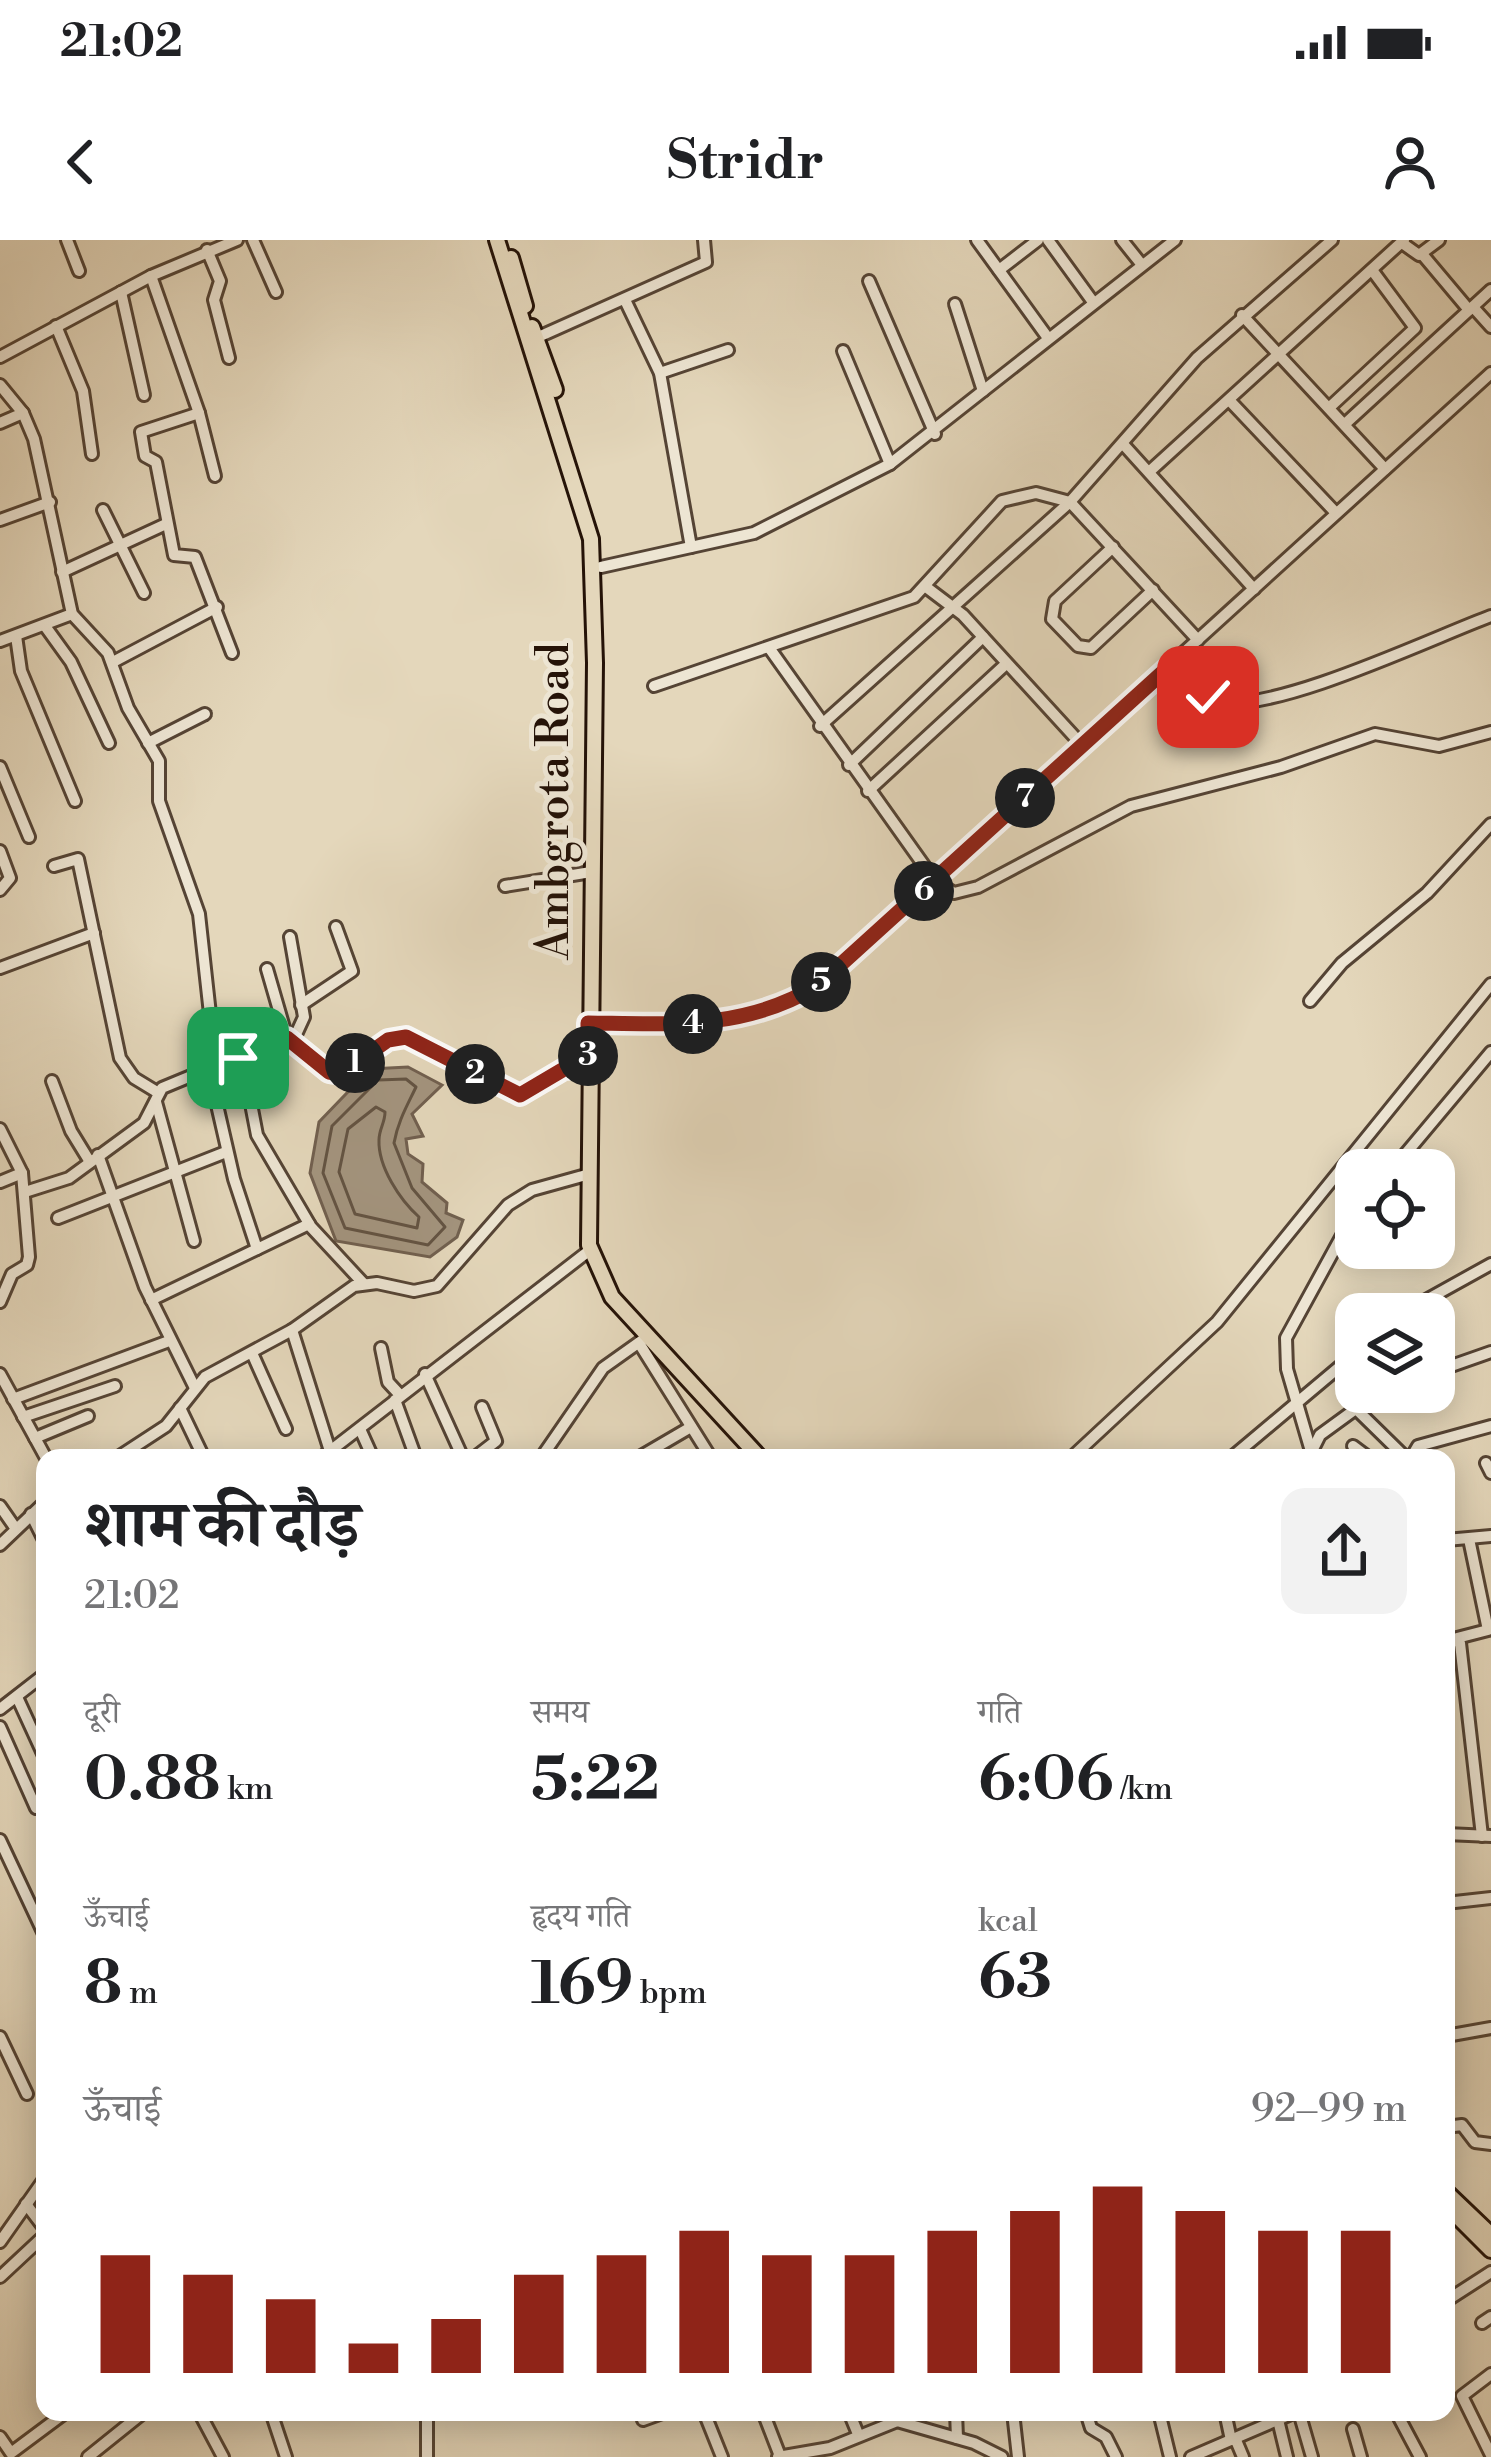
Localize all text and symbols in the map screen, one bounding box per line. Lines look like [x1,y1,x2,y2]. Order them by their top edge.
text: 21:02 [60,14,183,71]
text: Stridr [667,128,824,196]
icon: back [48,129,114,195]
icon: person [1377,129,1443,195]
street label: Ambgrota Road [526,642,583,961]
pin [1157,646,1259,748]
icon: check [1175,664,1241,730]
pin: 7 [995,768,1055,828]
text: 7 [1015,777,1035,818]
pin: 6 [894,861,954,921]
text: 6 [914,870,934,911]
pin: 5 [791,952,851,1012]
text: 5 [811,961,831,1002]
pin: 4 [663,994,723,1054]
text: 4 [682,1003,704,1044]
pin [187,1007,289,1109]
icon: arrive [205,1025,271,1091]
pin: 3 [558,1026,618,1086]
pin: 1 [325,1033,385,1093]
text: 3 [578,1035,598,1076]
text: 1 [347,1042,363,1083]
pin: 2 [445,1044,505,1104]
text: 2 [465,1053,485,1094]
map controls [1335,1149,1455,1413]
button: locate [1335,1149,1455,1269]
button: layers [1335,1293,1455,1413]
text: शाम की दौड़ [84,1485,359,1568]
button: share [1281,1488,1407,1614]
text: 21:02 [84,1572,180,1621]
text: दूरी [84,1693,120,1734]
text: समय [531,1693,589,1734]
text: गति [978,1693,1021,1734]
text: 0.88 [84,1744,221,1819]
text: 5:22 [531,1744,660,1819]
text: 6:06 [978,1744,1114,1819]
text: km [221,1769,273,1810]
text: /km [1114,1769,1173,1810]
text: ऊँचाई [84,1897,149,1938]
text: हृदय गति [531,1897,630,1938]
text: kcal [978,1901,1038,1942]
text: 63 [978,1942,1052,2017]
text: 8 [84,1948,122,2023]
text: 169 [531,1948,633,2023]
text: m [122,1973,158,2014]
text: bpm [633,1973,707,2014]
text: ऊँचाई [84,2085,161,2134]
text: 92–99 m [1251,2085,1407,2134]

